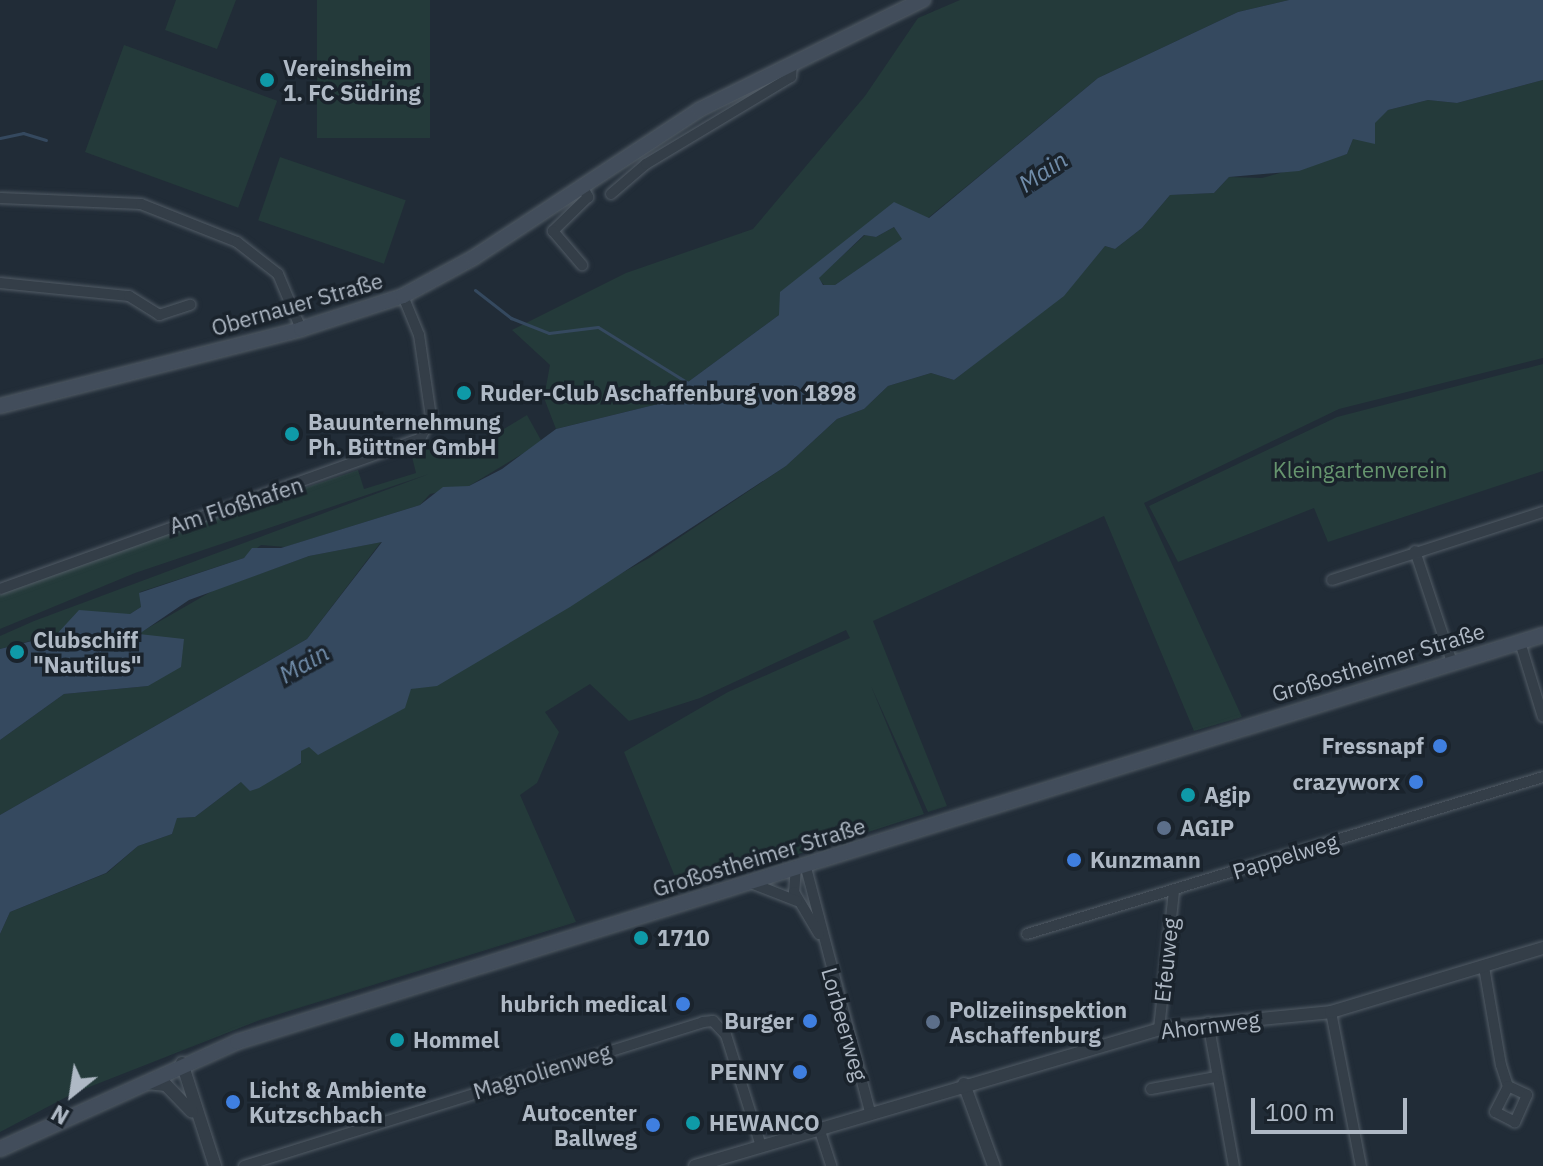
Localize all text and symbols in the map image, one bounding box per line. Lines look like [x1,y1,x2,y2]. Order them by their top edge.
place label: Vereinsheim 1. FC Südring [283,54,421,106]
marker: Vereinsheim 1. FC Südring [258,71,276,89]
water label: Main [1013,145,1073,199]
street label: Obernauer Straße [208,267,386,341]
place label: Ruder-Club Aschaffenburg von 1898 [480,380,857,406]
marker: Ruder-Club Aschaffenburg von 1898 [455,384,473,402]
place label: Bauunternehmung Ph. Büttner GmbH [308,408,501,460]
marker: Bauunternehmung Ph. Büttner GmbH [283,425,301,443]
park label: Kleingartenverein [1273,457,1447,483]
street label: Am Floßhafen [166,471,306,539]
street label: Großostheimer Straße [1268,617,1488,707]
place label: Clubschiff "Nautilus" [33,626,142,678]
water label: Main [274,638,334,690]
marker: Clubschiff "Nautilus" [8,643,26,661]
place label: Fressnapf [1322,733,1424,759]
marker: Fressnapf [1431,737,1449,755]
place label: crazyworx [1292,769,1400,795]
marker: crazyworx [1407,773,1425,791]
place label: Agip [1204,782,1251,808]
marker: Agip [1179,786,1197,804]
street label: Großostheimer Straße [649,812,869,902]
place label: AGIP [1180,815,1234,841]
marker: AGIP [1155,819,1173,837]
street label: Pappelweg [1229,827,1341,885]
place label: Kunzmann [1090,847,1201,873]
marker: Kunzmann [1065,851,1083,869]
street label: Efeuweg [1148,916,1184,1004]
place label: 1710 [657,925,710,951]
marker: 1710 [632,929,650,947]
street label: Lorbeerweg [816,964,874,1084]
place label: hubrich medical [500,991,667,1017]
marker: hubrich medical [674,995,692,1013]
place label: Polizeiinspektion Aschaffenburg [949,996,1127,1048]
street label: Ahornweg [1159,1006,1261,1044]
place label: Burger [724,1008,794,1034]
marker: Burger [801,1012,819,1030]
marker: Polizeiinspektion Aschaffenburg [924,1013,942,1031]
place label: Hommel [413,1027,500,1053]
marker: Hommel [388,1031,406,1049]
street label: Magnolienweg [470,1038,614,1104]
north arrow [32,1054,112,1134]
place label: PENNY [710,1059,784,1085]
marker: PENNY [791,1063,809,1081]
place label: Licht & Ambiente Kutzschbach [249,1076,427,1128]
scale bar [1255,1082,1411,1132]
marker: Licht & Ambiente Kutzschbach [224,1093,242,1111]
text: 100 m [1265,1096,1335,1128]
text: N [46,1099,74,1132]
place label: Autocenter Ballweg [522,1099,637,1150]
place label: HEWANCO [709,1110,820,1136]
marker: HEWANCO [684,1114,702,1132]
marker: Autocenter Ballweg [644,1116,662,1134]

